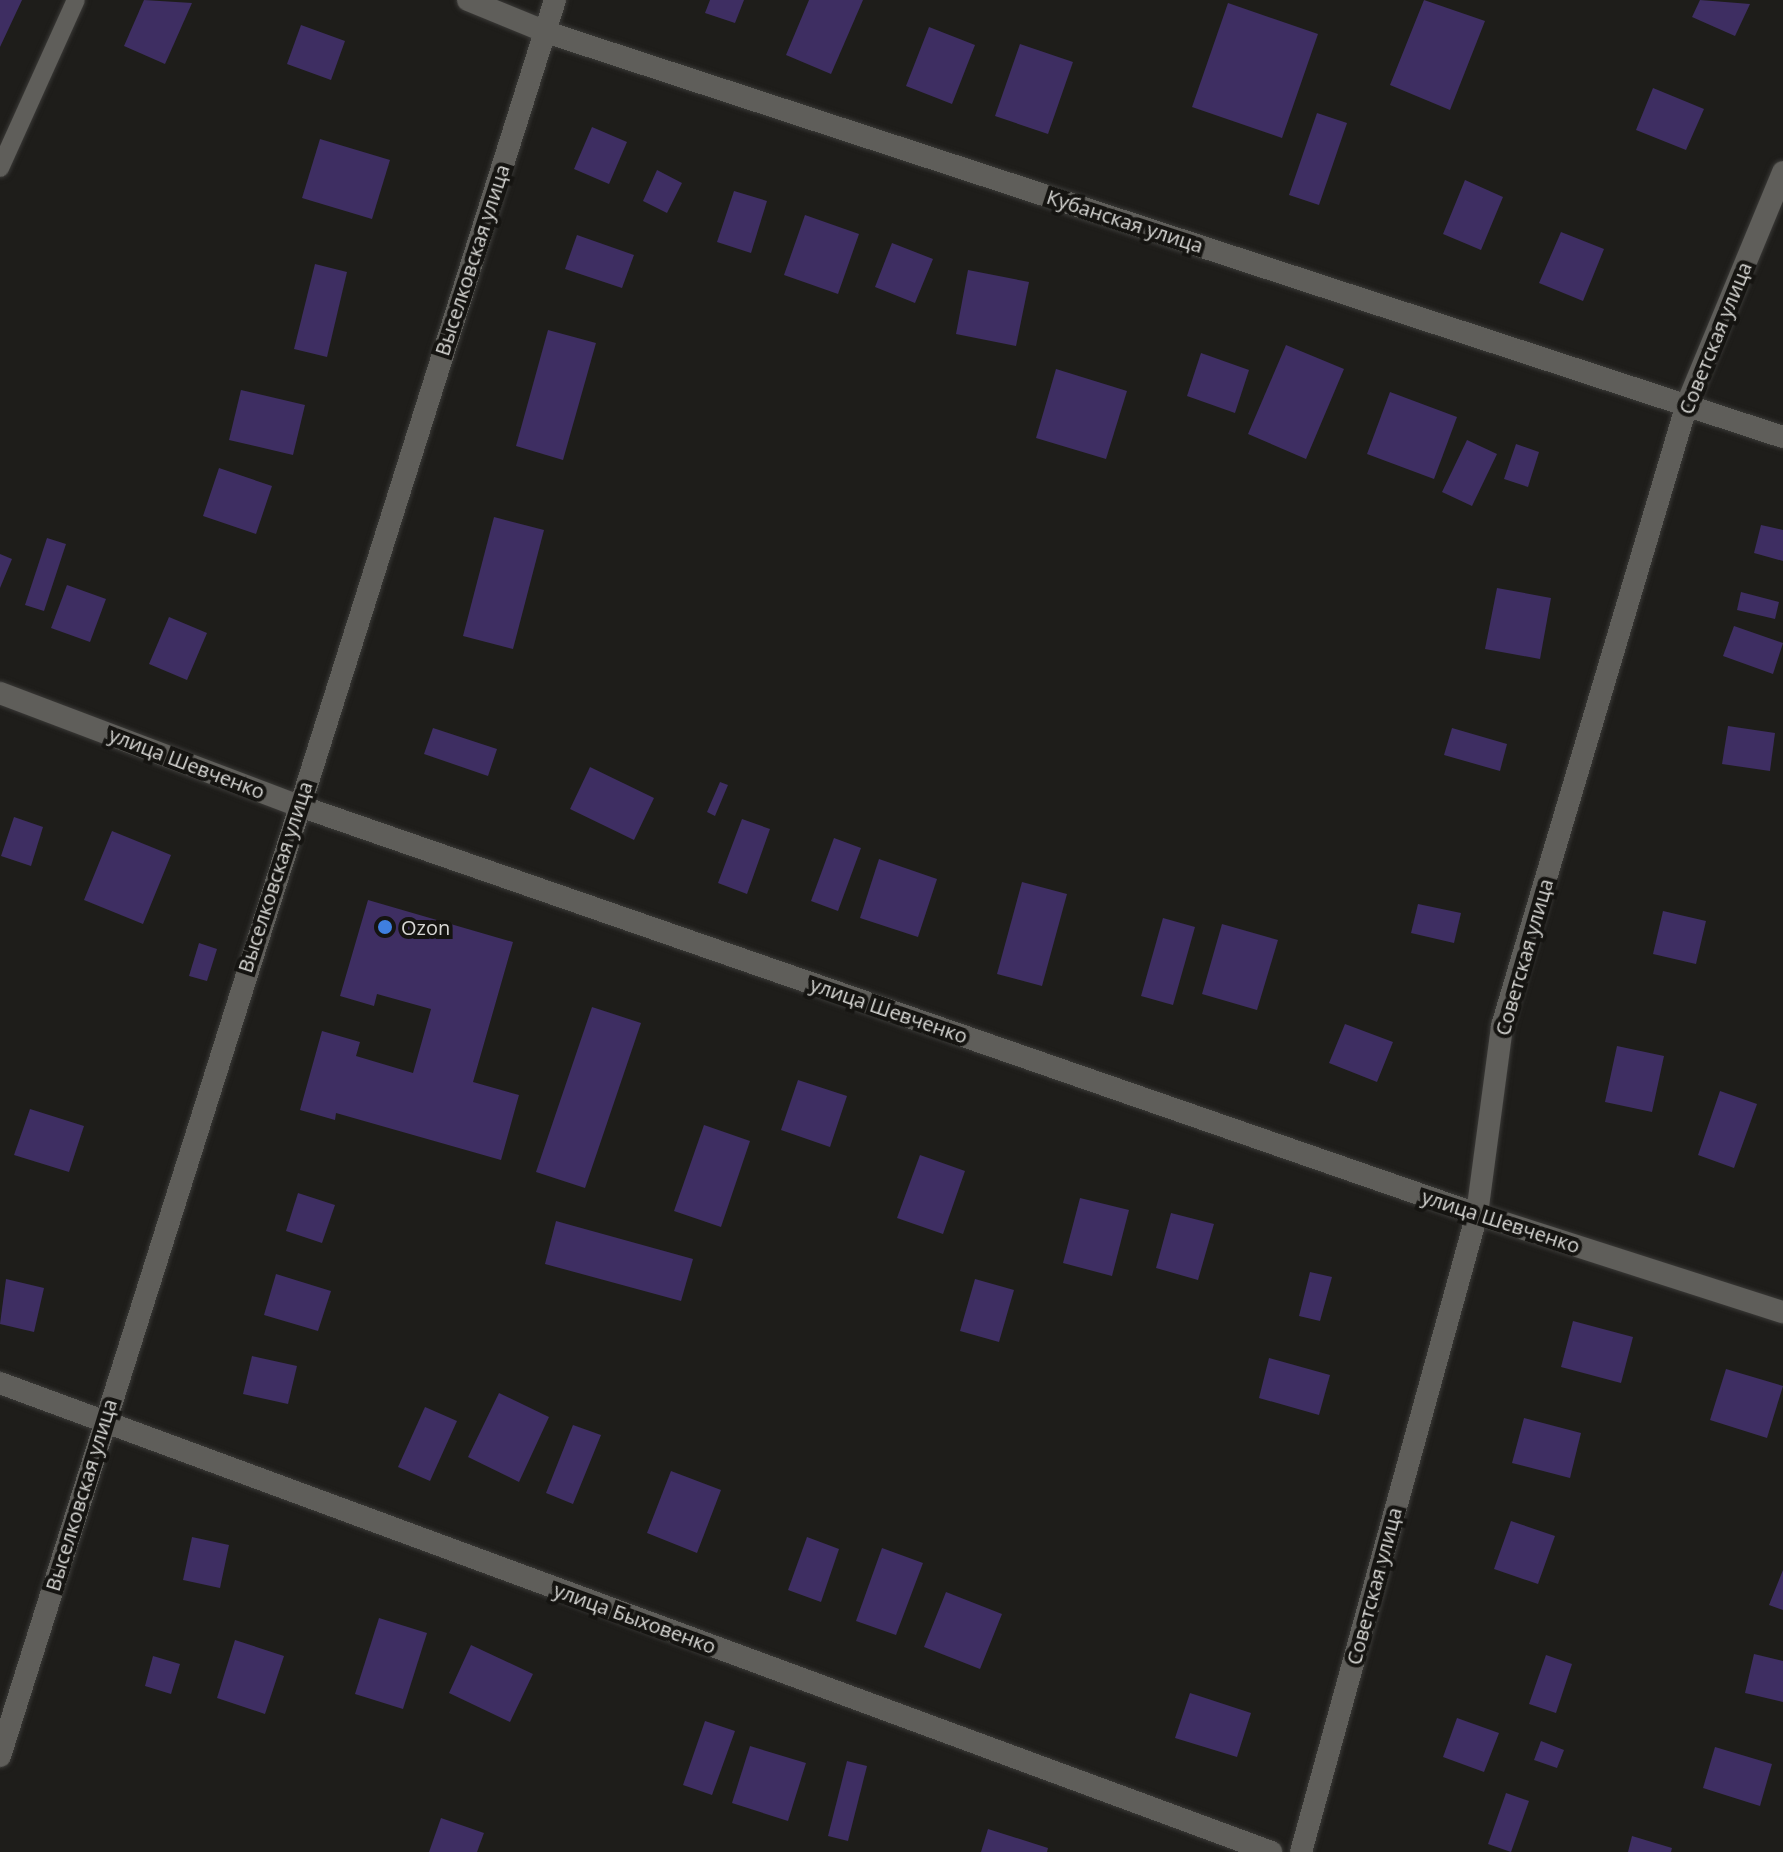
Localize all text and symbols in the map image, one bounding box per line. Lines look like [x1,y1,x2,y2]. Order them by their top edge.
street label: Выселковская улица [430,161,514,359]
street label: Кубанская улица [1044,184,1206,258]
street label: Советская улица [1674,258,1756,418]
street label: улица Шевченко [106,722,268,804]
street label: Выселковская улица [233,778,317,976]
street label: Советская улица [1490,876,1558,1038]
place label: Ozon [401,915,450,939]
marker: Ozon [376,918,394,936]
street label: улица Шевченко [807,972,971,1048]
street label: улица Шевченко [1419,1184,1583,1258]
street label: Выселковская улица [40,1396,122,1594]
street label: Советская улица [1341,1505,1407,1667]
street label: улица Быховенко [551,1578,719,1658]

